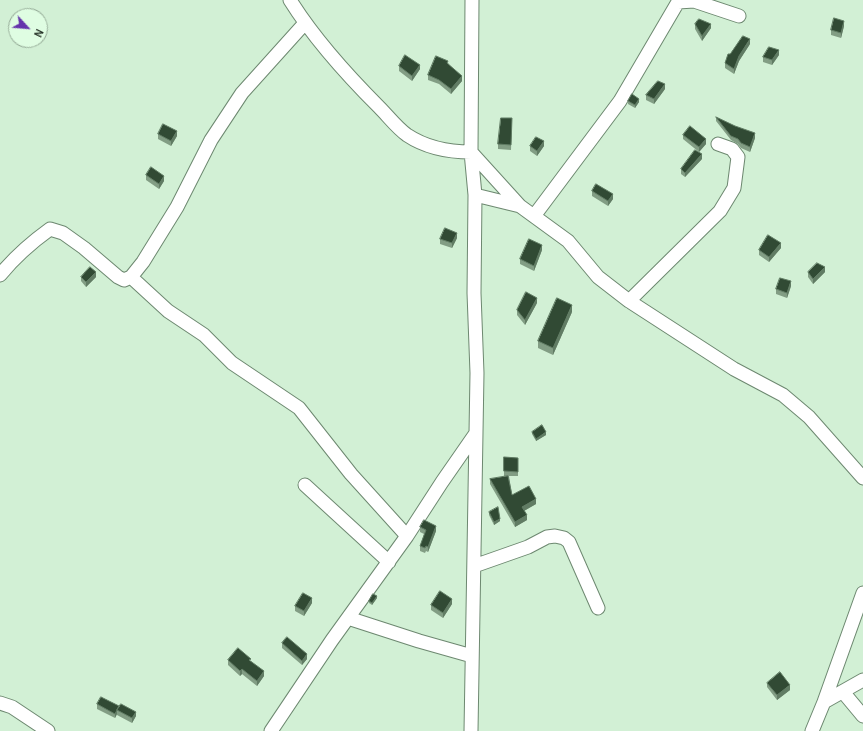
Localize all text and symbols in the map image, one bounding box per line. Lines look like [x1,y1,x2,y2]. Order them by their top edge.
north arrow [8,8,48,48]
text: N [31,27,46,39]

